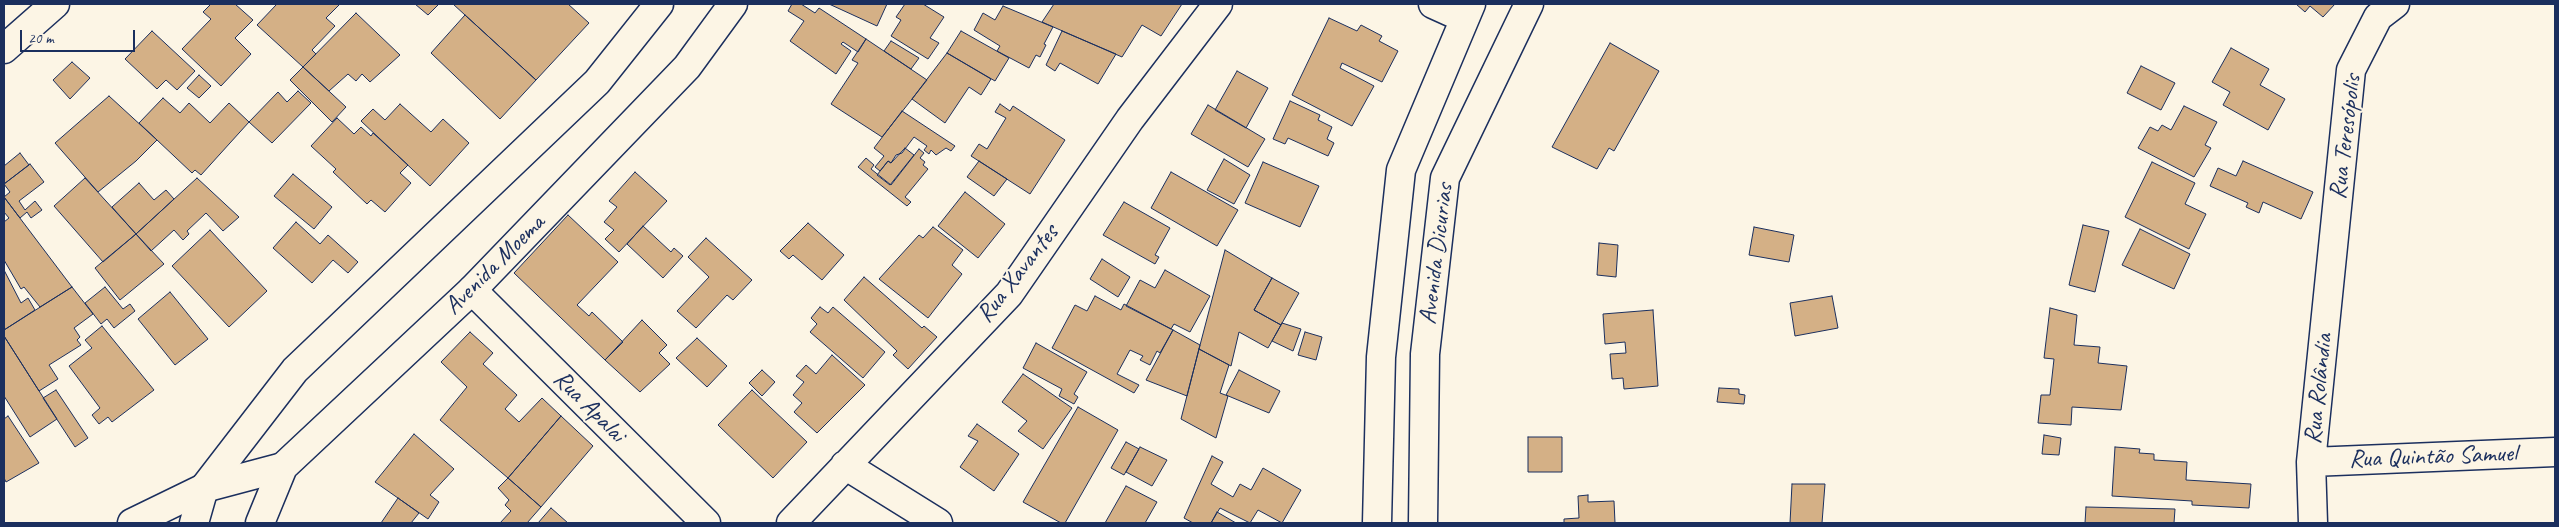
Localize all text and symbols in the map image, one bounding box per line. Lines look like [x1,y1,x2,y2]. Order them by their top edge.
scale bar [22,20,138,52]
text: 20 m [28,29,54,48]
street label: Rua Teresópolis [2323,73,2369,201]
street label: Avenida Dicurias [1413,182,1461,326]
street label: Avenida Moema [438,208,552,322]
street label: Rua Xavantes [970,219,1066,329]
street label: Rua Rolândia [2298,332,2340,446]
street label: Rua Apalai [547,365,631,449]
street label: Rua Quintão Samuel [2348,439,2518,475]

